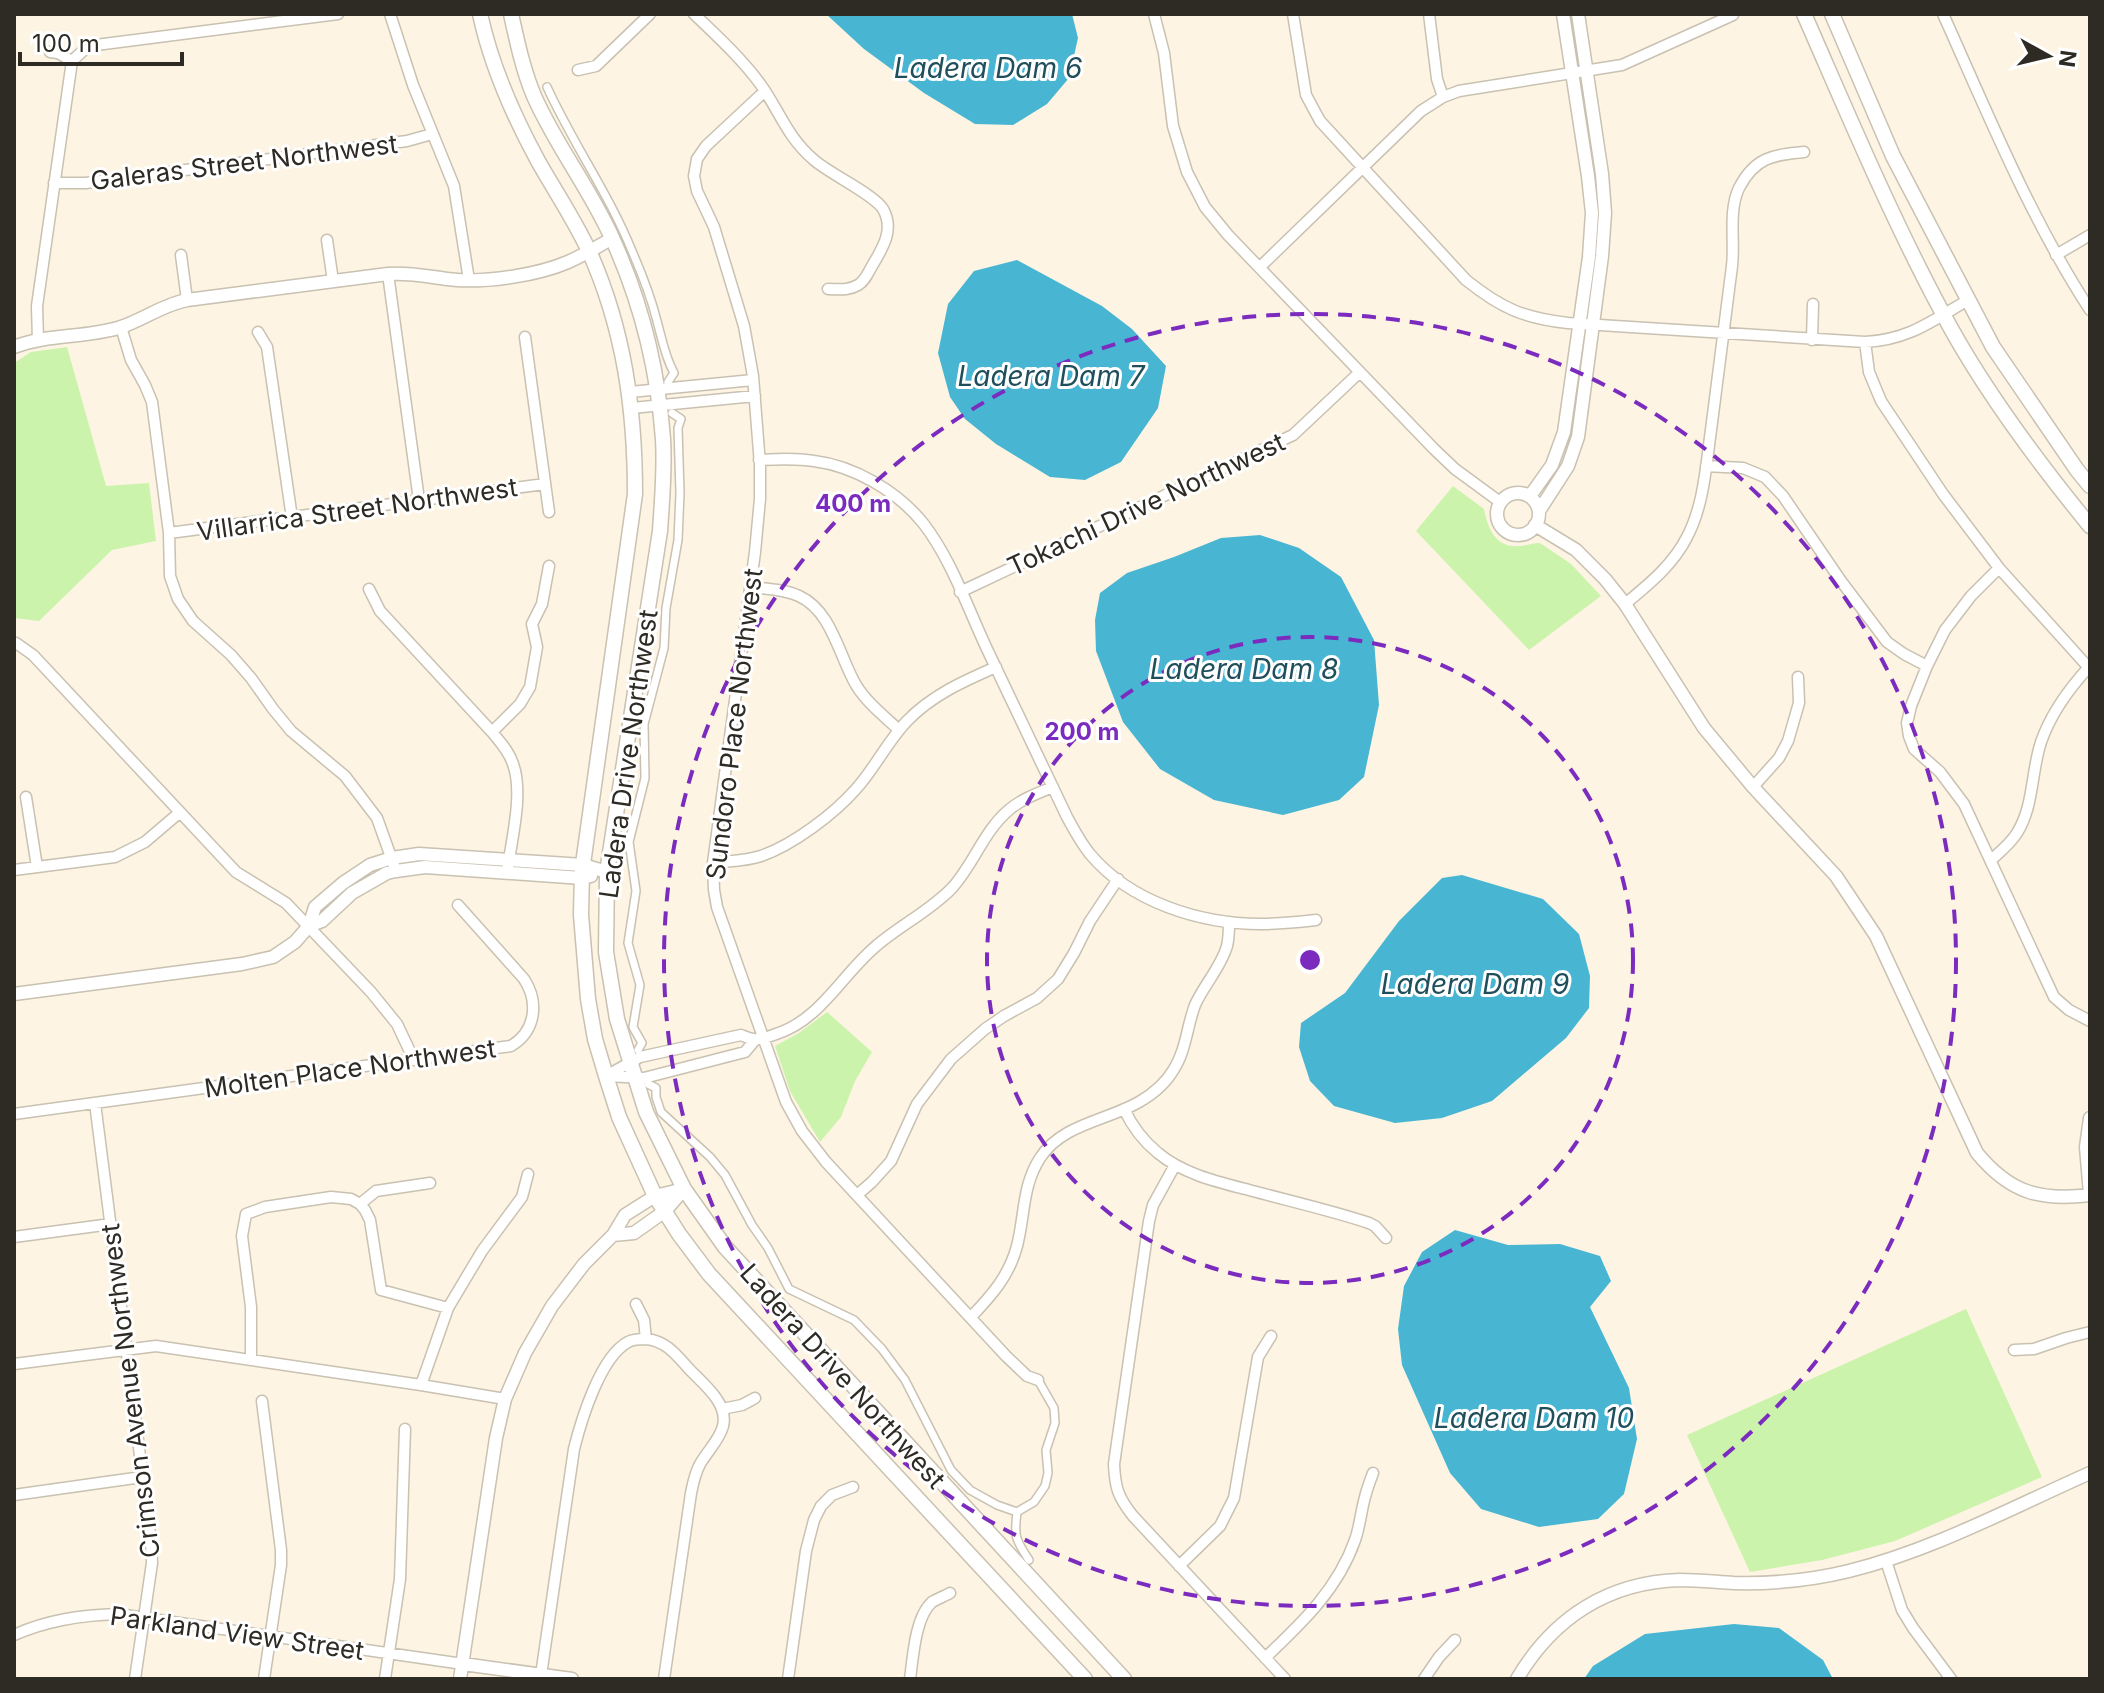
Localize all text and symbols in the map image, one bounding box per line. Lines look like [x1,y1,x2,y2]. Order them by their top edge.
scale bar [20,16,182,66]
north arrow [2008,16,2088,96]
text: 100 m [32,29,100,58]
text: N [2054,49,2082,69]
water label: Ladera Dam 6 [894,51,1082,85]
street label: Galeras Street Northwest [89,128,399,196]
water label: Ladera Dam 7 [957,359,1146,393]
street label: Tokachi Drive Northwest [1002,426,1290,582]
street label: Villarrica Street Northwest [195,471,519,547]
text: 400 m [815,489,891,518]
street label: Sundoro Place Northwest [700,567,768,881]
street label: Ladera Drive Northwest [592,608,664,900]
water label: Ladera Dam 8 [1150,652,1338,686]
text: 200 m [1044,717,1120,746]
centre of rings [1296,946,1324,974]
water label: Ladera Dam 9 [1381,967,1570,1001]
street label: Molten Place Northwest [202,1032,498,1104]
street label: Crimson Avenue Northwest [94,1222,166,1560]
street label: Ladera Drive Northwest [734,1257,952,1495]
water label: Ladera Dam 10 [1434,1401,1634,1435]
street label: Parkland View Street [108,1600,366,1666]

